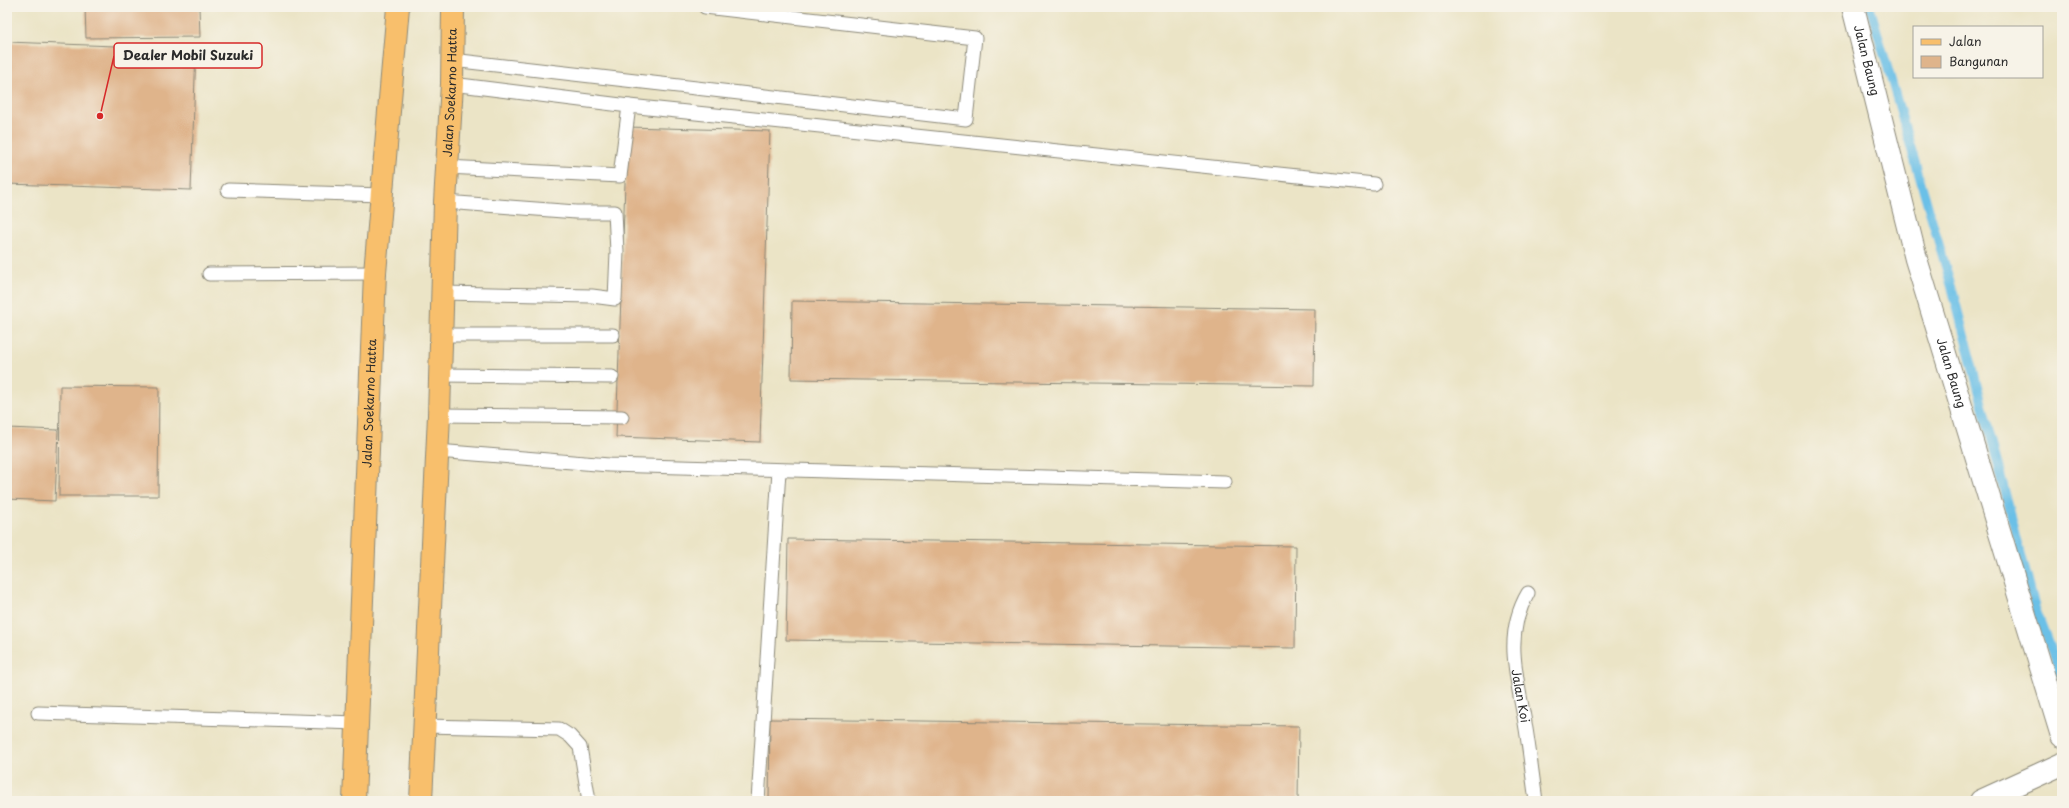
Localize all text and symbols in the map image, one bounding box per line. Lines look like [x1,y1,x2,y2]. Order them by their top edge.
street label: Jalan Baung [1850,23,1885,97]
legend [1913,26,2043,78]
street label: Jalan Soekarno Hatta [438,28,461,158]
text: Jalan [1949,32,1982,50]
callout: Dealer Mobil Suzuki [114,43,262,68]
text: Dealer Mobil Suzuki [123,45,253,64]
text: Bangunan [1949,52,2008,70]
street label: Jalan Baung [1933,335,1971,410]
street label: Jalan Soekarno Hatta [357,338,380,468]
street label: Jalan Koi [1507,668,1535,724]

